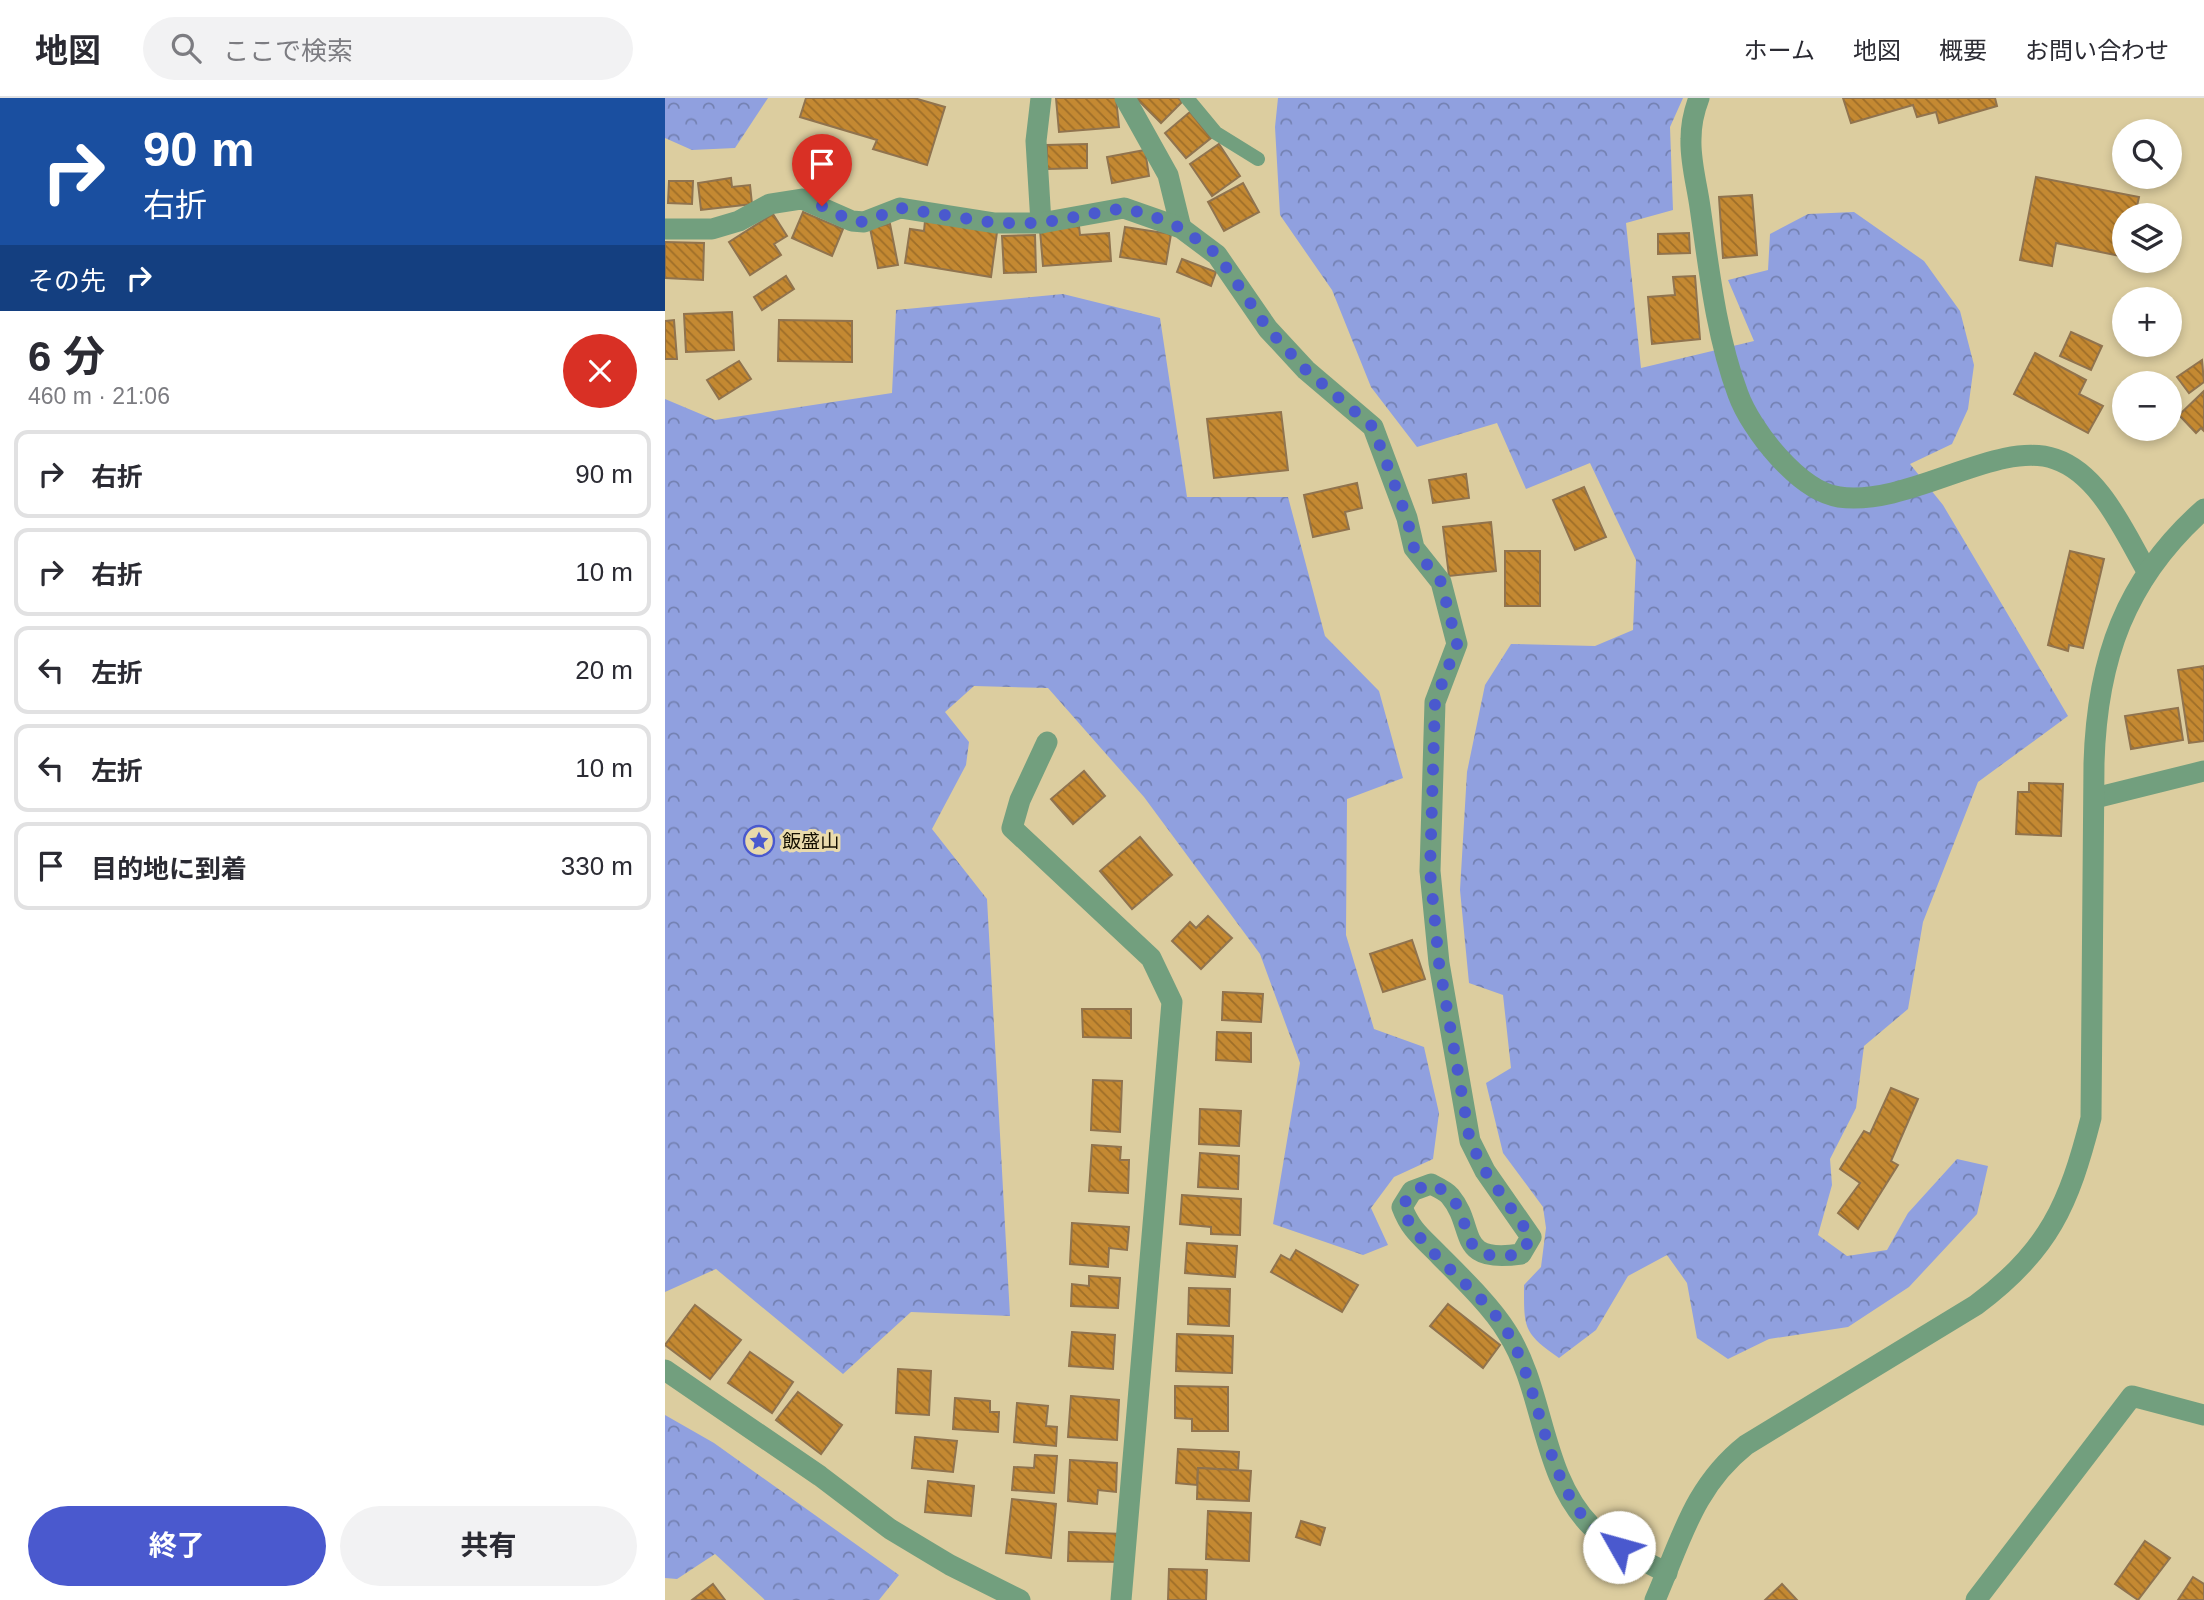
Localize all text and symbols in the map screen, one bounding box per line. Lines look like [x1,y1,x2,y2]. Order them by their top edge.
search box [143,17,633,80]
icon: search [167,29,205,67]
text: 地図 [35,32,101,69]
text: ここで検索 [223,36,353,66]
text: ホーム [1744,37,1815,64]
text: 地図 [1853,37,1901,64]
text: 概要 [1939,37,1987,64]
text: お問い合わせ [2025,37,2169,64]
map controls [2112,119,2182,441]
button: search [2112,119,2182,189]
text: 90 m [143,122,255,176]
icon: right [28,126,119,217]
pin [792,134,852,206]
icon: arrive [803,145,841,183]
text: 右折 [143,187,207,223]
button: layers [2112,203,2182,273]
icon: right [120,259,158,297]
text: その先 [28,266,106,296]
button: + [2112,287,2182,357]
text: 6 分 [28,333,105,380]
button: close [563,334,637,408]
button: − [2112,371,2182,441]
text: 460 m · 21:06 [28,383,170,409]
icon: right [32,455,70,493]
text: 90 m [575,459,633,489]
text: 右折 [91,462,143,492]
icon: right [32,553,70,591]
text: 10 m [575,557,633,587]
text: 右折 [91,560,143,590]
icon: left [32,651,70,689]
text: 20 m [575,655,633,685]
text: 左折 [91,658,143,688]
icon: left [32,749,70,787]
text: 10 m [575,753,633,783]
text: 左折 [91,756,143,786]
place icon: 飯盛山 [742,824,776,858]
place label: 飯盛山 [782,831,839,852]
icon: arrive [32,847,70,885]
text: 330 m [561,851,633,881]
text: 目的地に到着 [91,854,247,884]
button: 終了 [28,1506,326,1586]
button: 共有 [340,1506,637,1586]
position arrow [1582,1510,1656,1584]

